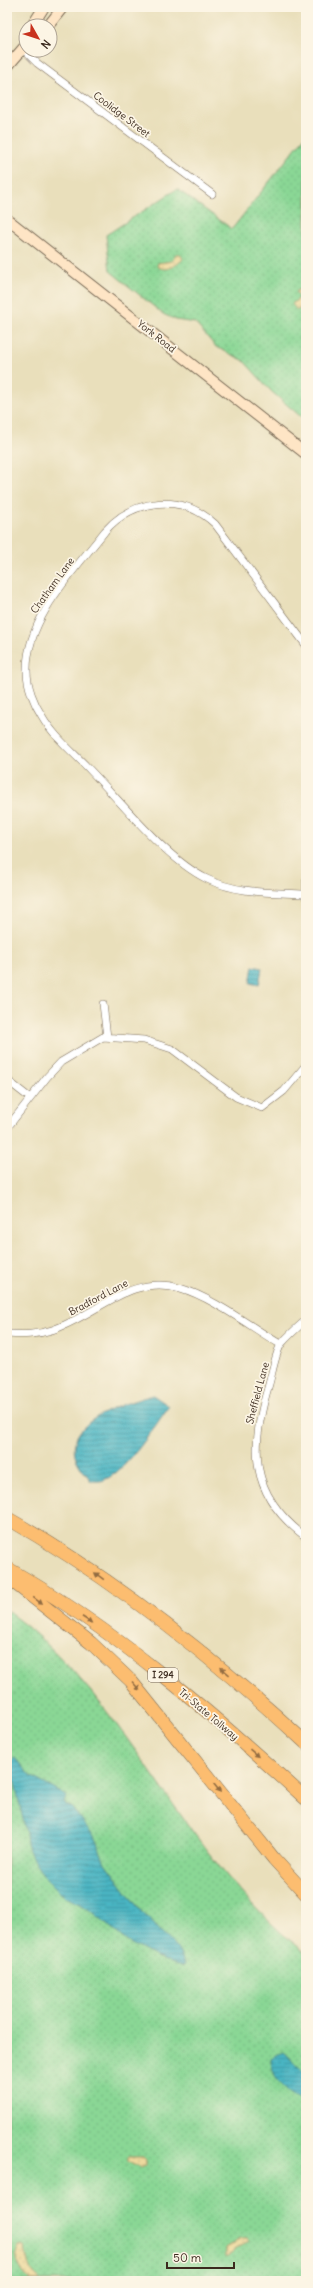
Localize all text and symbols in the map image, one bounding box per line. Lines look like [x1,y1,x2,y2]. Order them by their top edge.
north arrow [18,18,58,58]
text: N [38,37,54,52]
street label: Coolidge Street [91,89,153,140]
street label: York Road [135,317,179,356]
street label: Chatham Lane [28,555,77,616]
street label: Bradford Lane [66,1276,130,1319]
street label: Sheffield Lane [243,1361,272,1426]
one-way arrow [94,1572,105,1580]
one-way arrow [33,1596,44,1605]
one-way arrow [82,1616,92,1624]
one-way arrow [220,1667,231,1676]
road number: I 294 [148,1668,178,1682]
one-way arrow [131,1681,140,1692]
street label: Tri-State Tollway [176,1686,241,1743]
one-way arrow [249,1748,259,1757]
one-way arrow [213,1782,222,1793]
scale bar [167,2244,234,2270]
text: 50 m [173,2250,202,2265]

